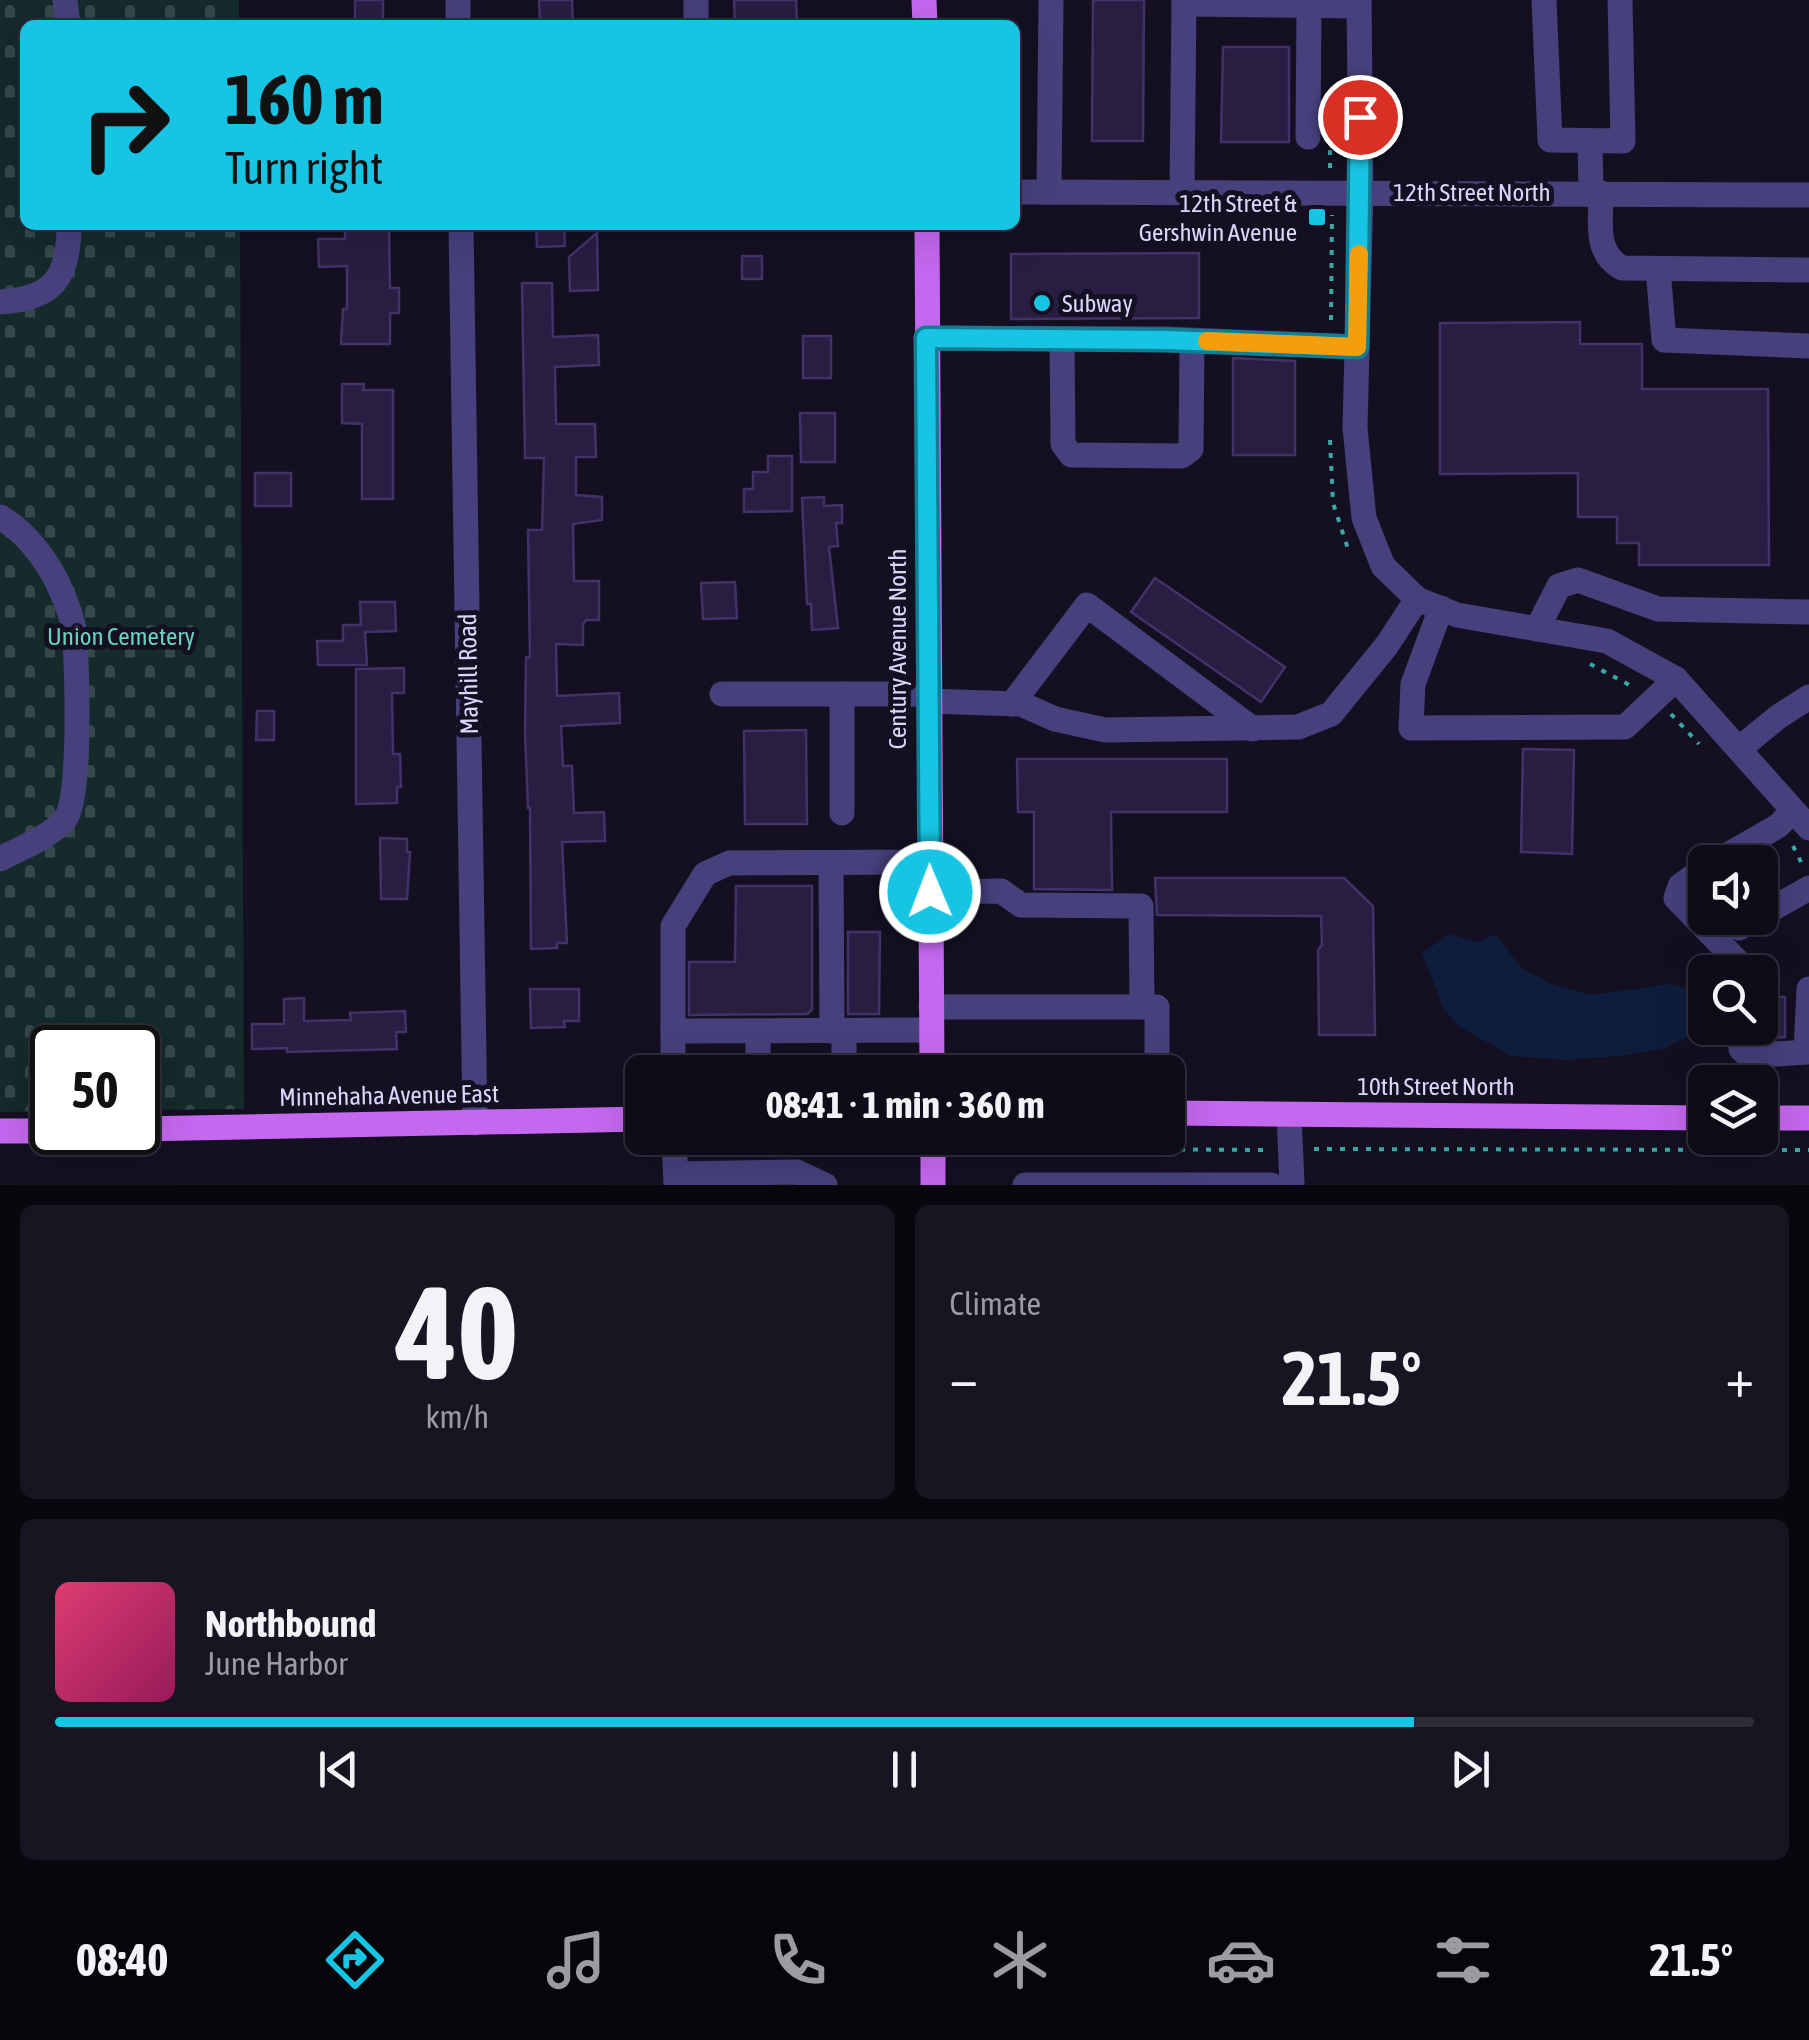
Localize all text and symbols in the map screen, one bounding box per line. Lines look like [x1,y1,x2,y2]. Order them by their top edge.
text: 160 m [225,59,384,139]
icon: right [60,60,190,190]
pin [1318,75,1403,160]
icon: arrive [1333,90,1388,145]
text: Turn right [225,142,383,194]
street label: 12th Street North [1393,178,1551,206]
place label: 12th Street & Gershwin Avenue [1139,189,1297,246]
marker: 12th Street & Gershwin Avenue [1306,206,1328,228]
place label: Subway [1062,289,1133,317]
marker: Subway [1031,292,1053,314]
street label: Century Avenue North [883,549,911,749]
street label: Mayhill Road [453,613,483,735]
park label: Union Cemetery [47,622,195,650]
position arrow [878,840,982,944]
map controls [1688,845,1778,1155]
button: sound [1688,845,1778,935]
button: search [1688,955,1778,1045]
speed limit sign: 50 [30,1025,160,1155]
button: layers [1688,1065,1778,1155]
street label: 10th Street North [1357,1072,1515,1100]
street label: Minnehaha Avenue East [279,1079,499,1111]
text: 08:41 · 1 min · 360 m [765,1083,1045,1126]
text: 40 [396,1258,518,1407]
text: Climate [950,1285,1041,1322]
text: 21.5° [1282,1335,1422,1421]
text: − [950,1346,978,1409]
text: + [1725,1346,1754,1409]
text: km/h [426,1398,489,1435]
text: Northbound [205,1602,376,1645]
text: June Harbor [205,1645,348,1682]
icon: previous [311,1742,366,1797]
icon: pause [877,1742,932,1797]
icon: next [1443,1742,1498,1797]
icon: directions [320,1925,390,1995]
icon: music [541,1925,611,1995]
icon: phone [763,1925,833,1995]
icon: climate [985,1925,1055,1995]
icon: car [1206,1925,1276,1995]
icon: filters [1428,1925,1498,1995]
text: 08:40 [76,1934,168,1986]
text: 21.5° [1649,1934,1733,1986]

